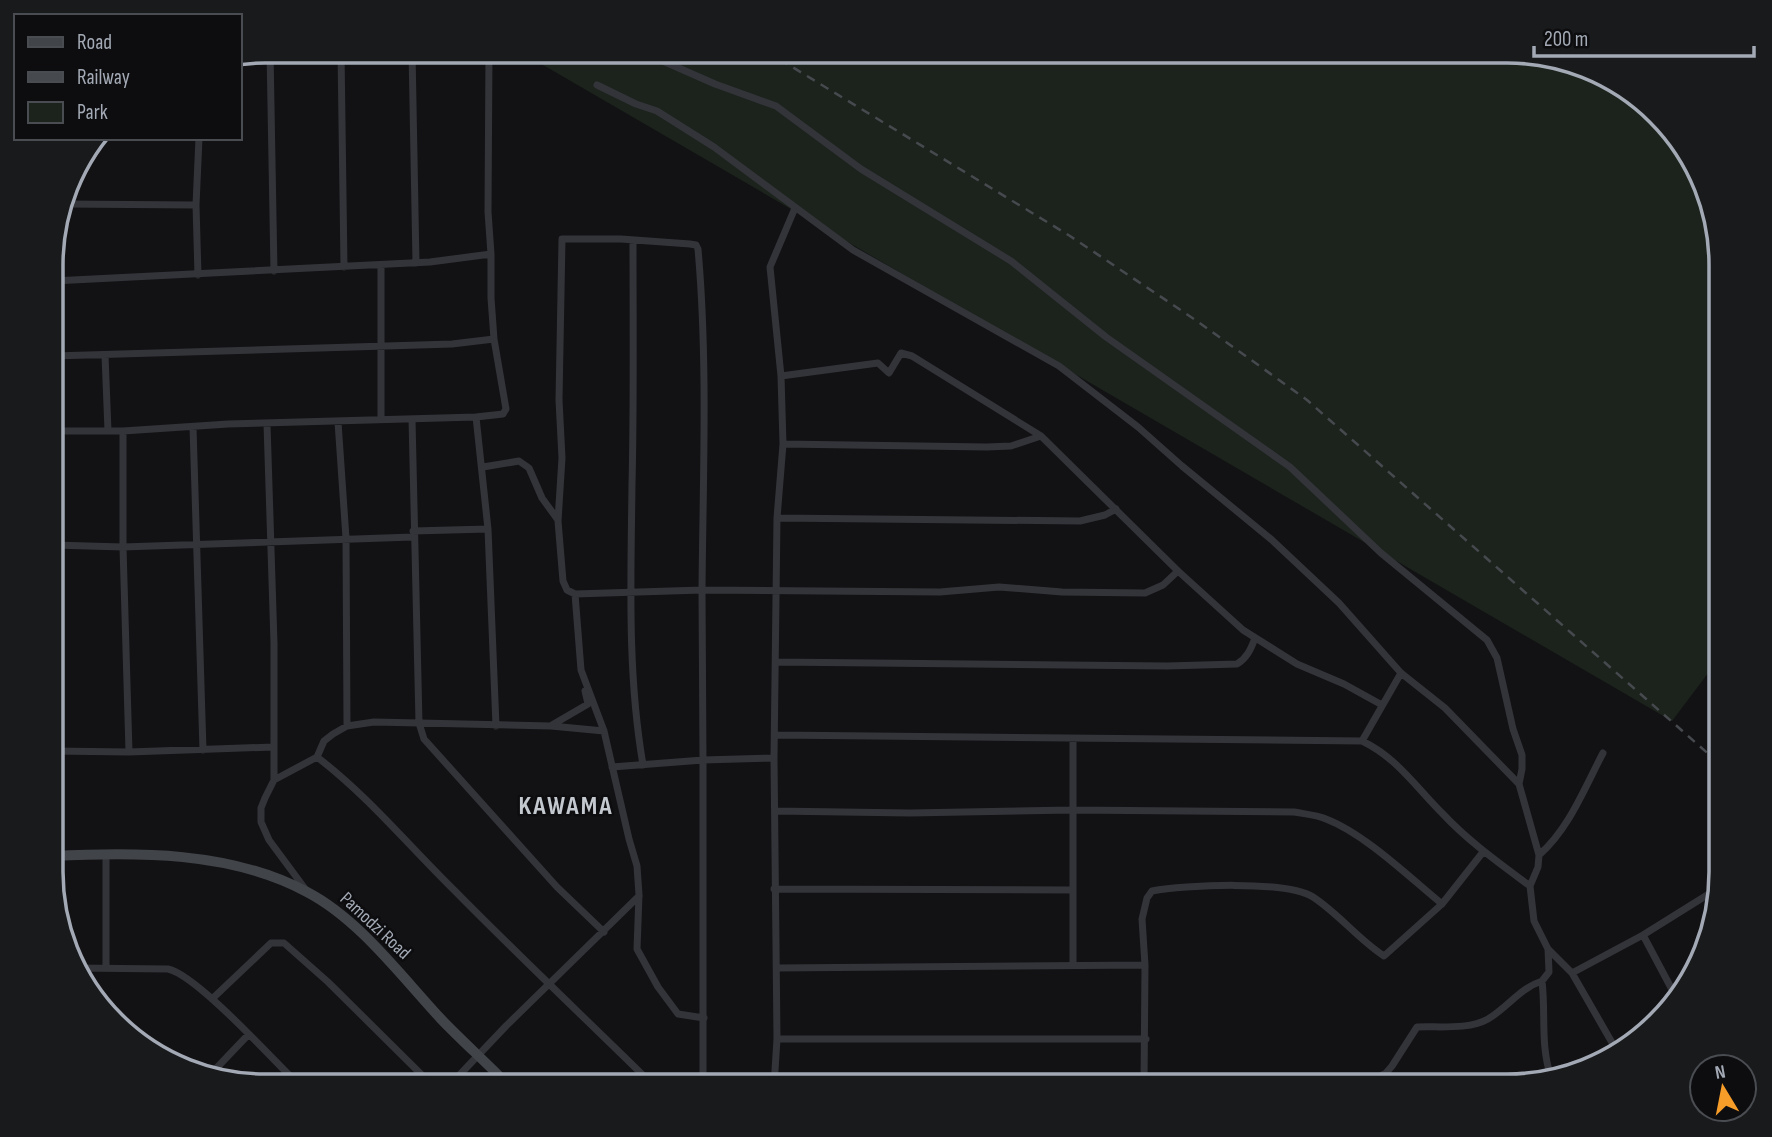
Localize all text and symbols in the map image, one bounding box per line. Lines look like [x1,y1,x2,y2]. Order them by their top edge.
legend [14,14,242,140]
scale bar [1534,14,1754,58]
text: 200 m [1544,27,1588,52]
text: Road [77,30,112,55]
text: Railway [77,65,130,90]
text: Park [77,100,108,125]
district label: KAWAMA [518,791,614,822]
street label: Pamodzi Road [335,888,415,964]
north arrow [1688,1053,1758,1123]
text: N [1713,1061,1727,1085]

